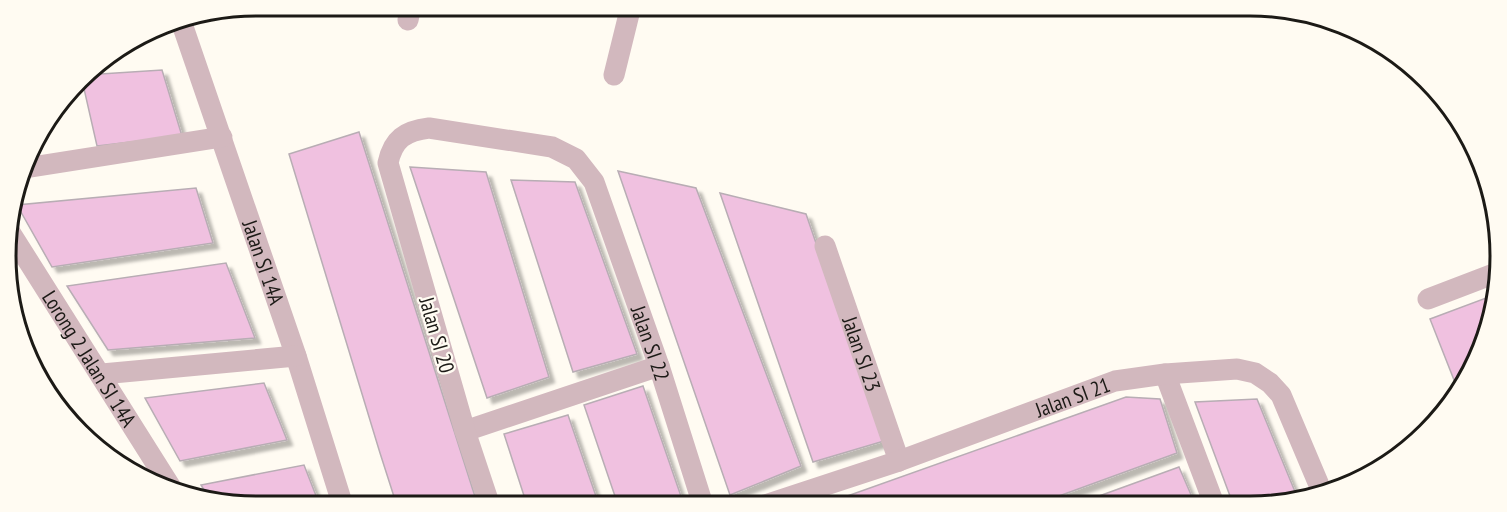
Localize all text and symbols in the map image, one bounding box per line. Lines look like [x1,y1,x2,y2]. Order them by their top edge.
street label: Jalan SI 14A [236,215,291,308]
street label: Lorong 2 Jalan SI 14A [37,285,143,432]
street label: Jalan SI 20 [413,293,461,376]
street label: Jalan SI 22 [625,301,676,384]
street label: Jalan SI 23 [836,312,888,395]
street label: Jalan SI 21 [1030,371,1114,423]

